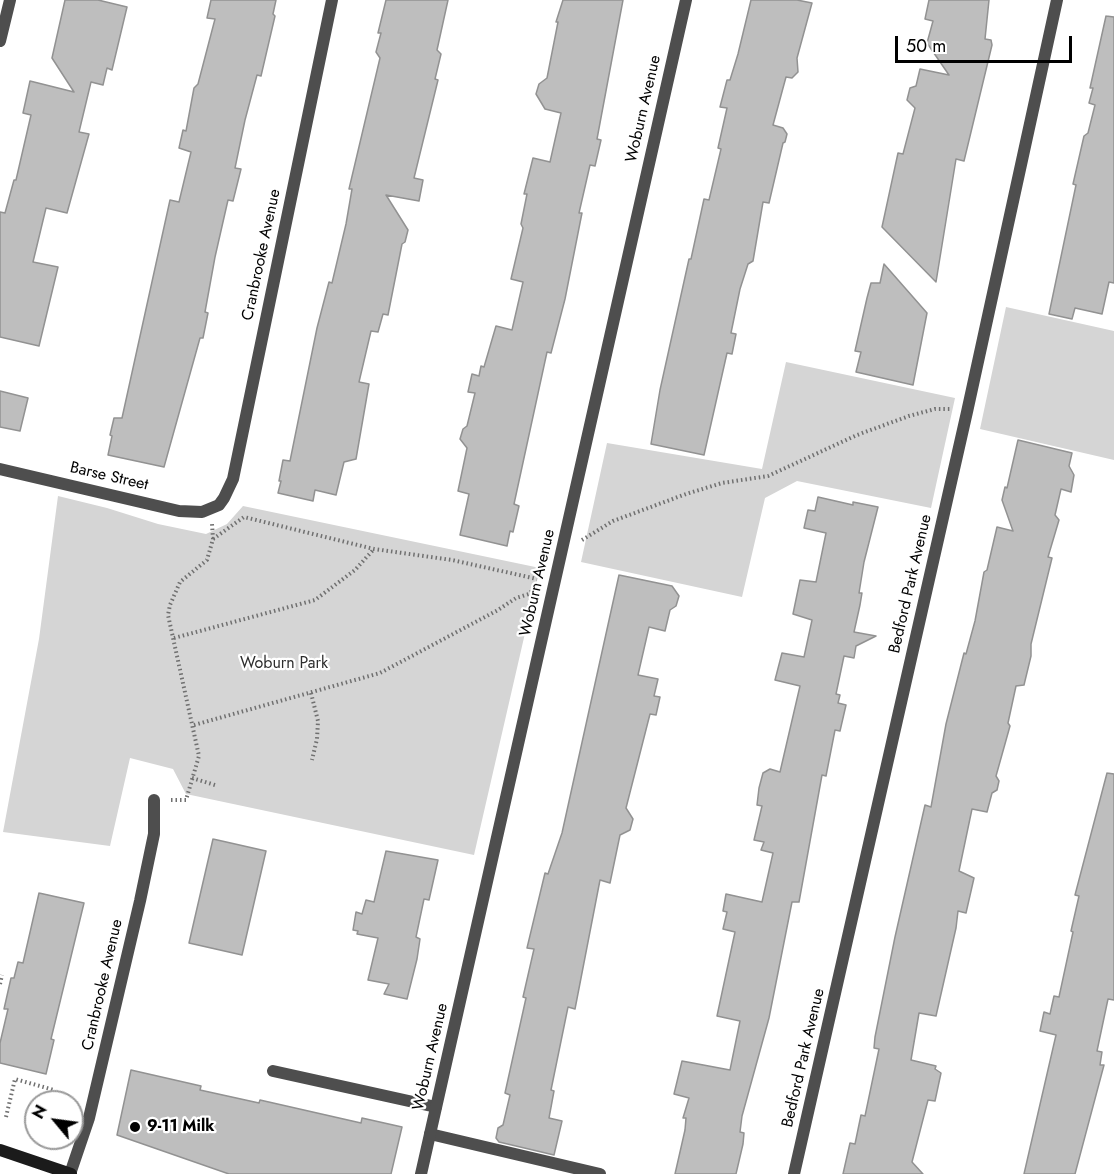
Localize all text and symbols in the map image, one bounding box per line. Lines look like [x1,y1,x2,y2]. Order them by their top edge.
scale bar [898,24,1075,62]
text: 50 m [906,33,946,59]
street label: Woburn Avenue [622,54,666,164]
street label: Cranbrooke Avenue [239,187,285,323]
street label: Barse Street [68,459,150,495]
street label: Bedford Park Avenue [886,513,936,655]
street label: Woburn Avenue [516,528,560,638]
park label: Woburn Park [240,654,328,674]
street label: Cranbrooke Avenue [79,918,127,1052]
street label: Bedford Park Avenue [779,987,829,1129]
street label: Woburn Avenue [409,1002,453,1112]
north arrow [24,1090,84,1150]
text: N [26,1101,53,1123]
place label: 9-11 Milk [147,1117,215,1137]
marker: 9-11 Milk [128,1120,142,1134]

